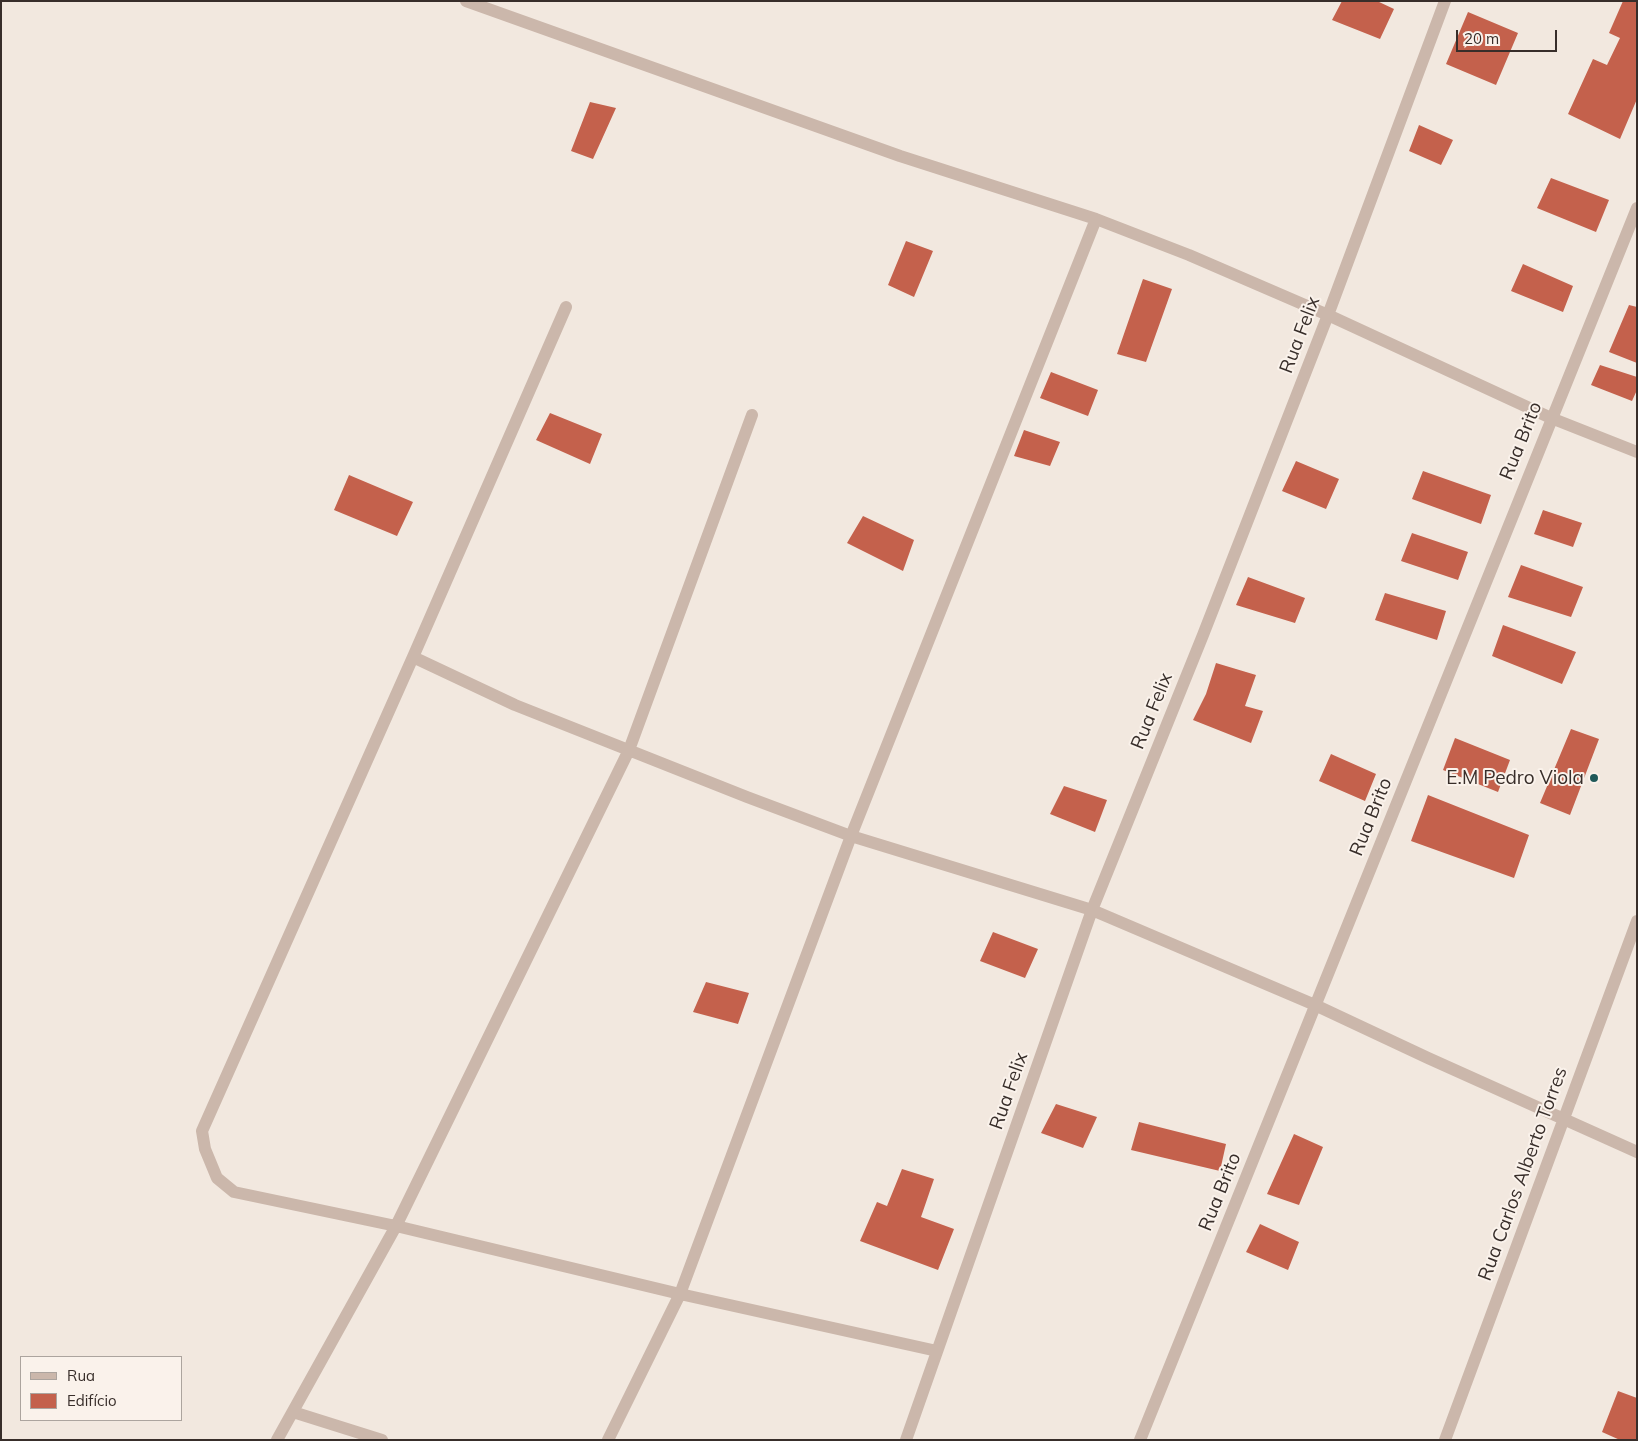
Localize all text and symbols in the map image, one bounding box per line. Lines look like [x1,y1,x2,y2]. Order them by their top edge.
scale bar [1458,20,1559,52]
text: 20 m [1464,29,1499,48]
street label: Rua Felix [1275,293,1325,377]
street label: Rua Brito [1495,399,1547,483]
street label: Rua Felix [1126,669,1178,753]
place label: E.M Pedro Viola [1446,767,1584,789]
marker: E.M Pedro Viola [1588,772,1600,784]
street label: Rua Brito [1345,775,1397,859]
street label: Rua Felix [985,1049,1033,1133]
street label: Rua Carlos Alberto Torres [1474,1064,1572,1284]
street label: Rua Brito [1194,1150,1246,1234]
legend [20,1356,182,1421]
text: Rua [67,1366,95,1385]
text: Edifício [67,1391,117,1410]

